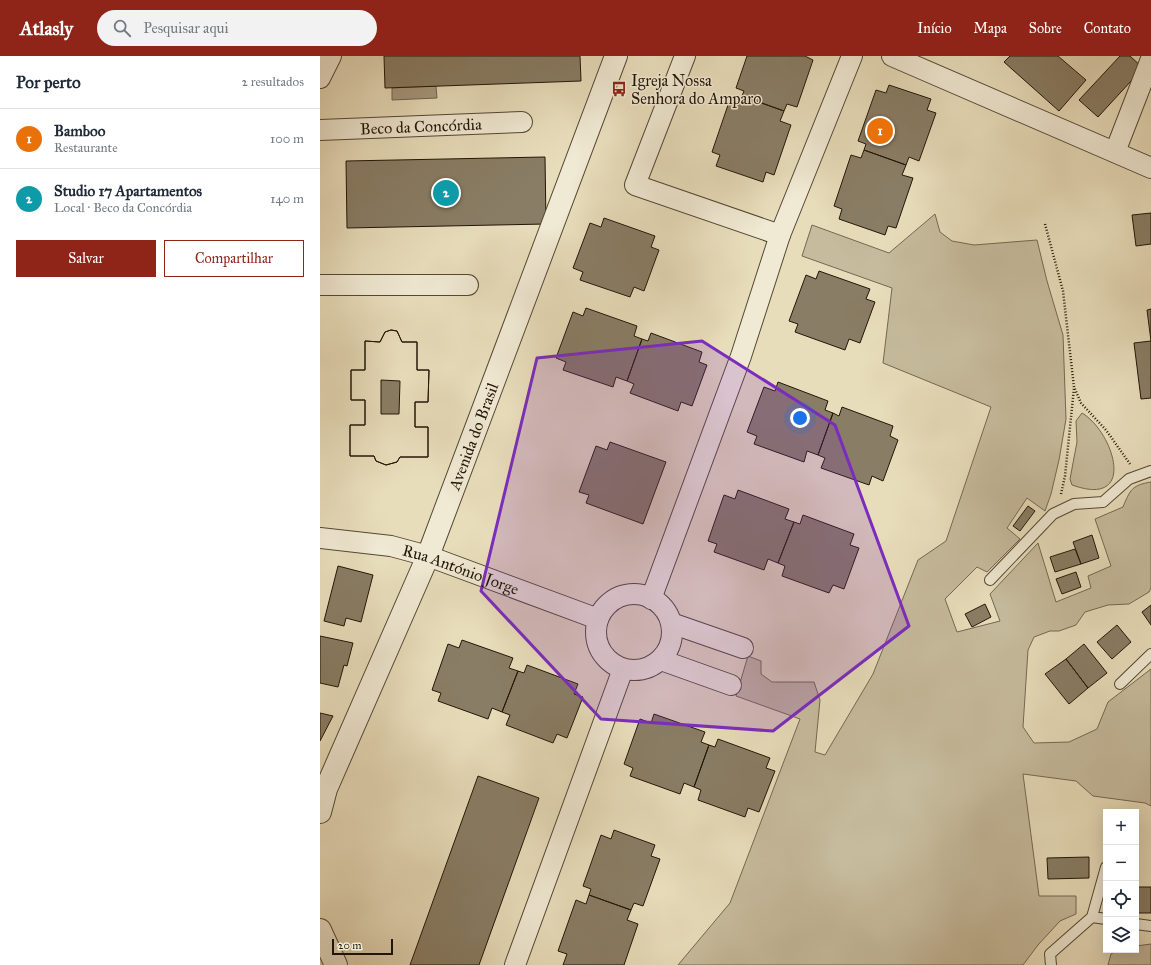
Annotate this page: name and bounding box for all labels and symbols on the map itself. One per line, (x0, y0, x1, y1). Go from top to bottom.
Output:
place label: Igreja Nossa Senhora do Amparo (631, 71, 761, 108)
bus stop icon: Igreja Nossa Senhora do Amparo (610, 80, 628, 98)
street label: Beco da Concórdia (360, 114, 482, 138)
pin: 1 (867, 116, 893, 146)
pin: 2 (433, 178, 459, 208)
street label: Avenida do Brasil (444, 379, 502, 494)
your location (790, 408, 810, 428)
street label: Rua António Jorge (401, 540, 522, 598)
scale bar (332, 937, 393, 956)

